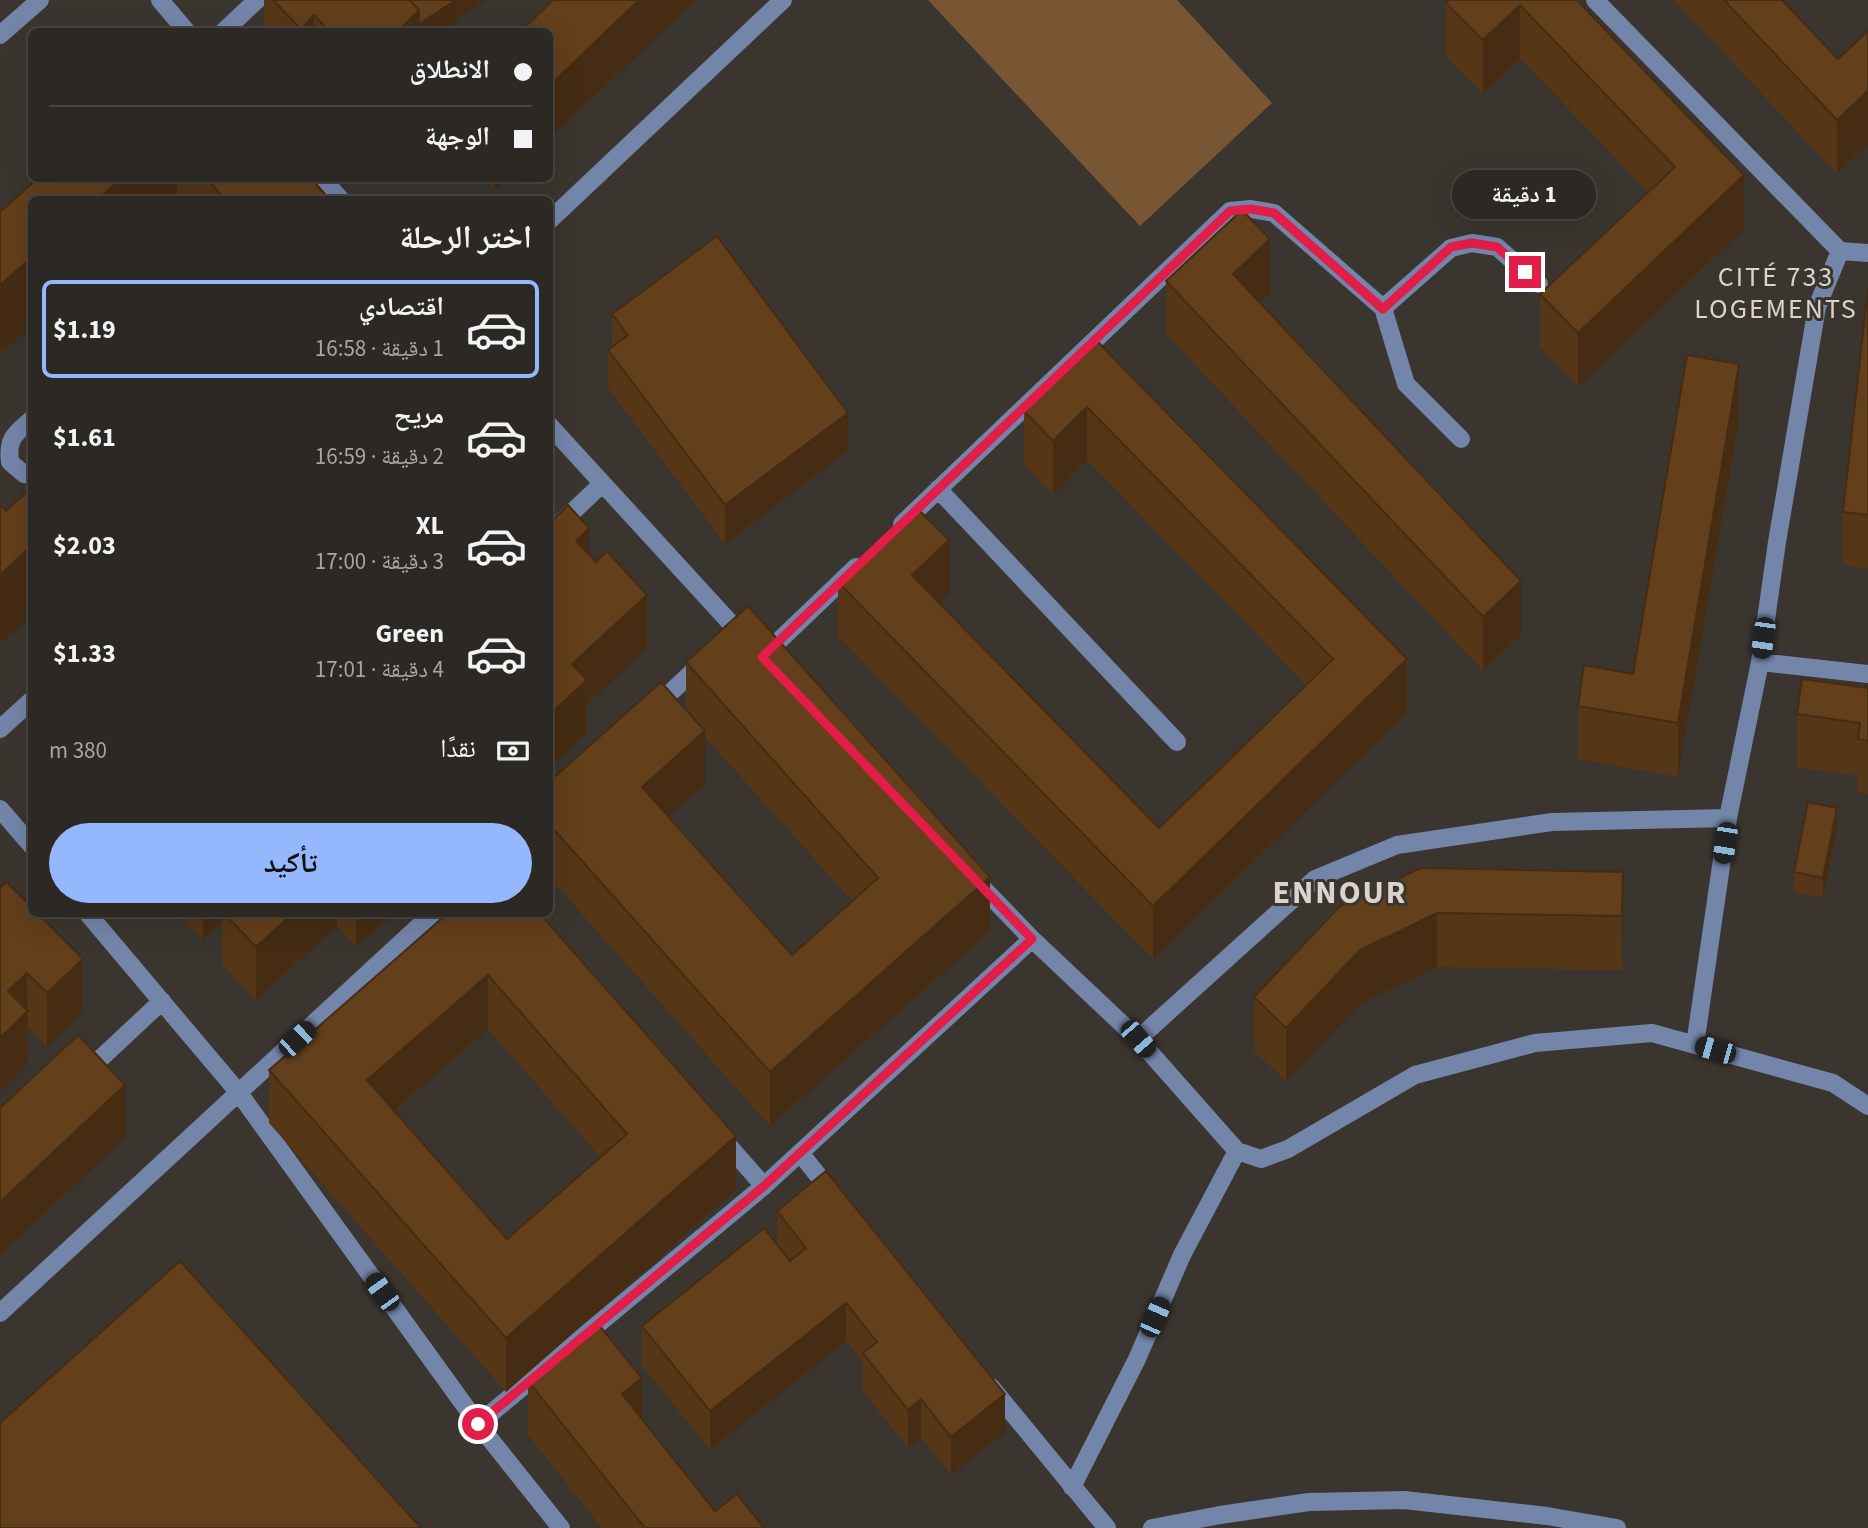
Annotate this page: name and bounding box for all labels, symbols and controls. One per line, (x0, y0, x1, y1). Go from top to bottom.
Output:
text: الانطلاق (410, 51, 490, 88)
text: الوجهة (425, 118, 490, 155)
callout: 1 دقيقة (1453, 170, 1597, 219)
text: 1 دقيقة (1491, 178, 1557, 211)
text: اختر الرحلة (399, 215, 532, 261)
route end (1509, 256, 1541, 288)
district label: CITÉ 733 LOGEMENTS (1694, 257, 1858, 329)
text: اقتصادي (359, 288, 444, 325)
icon: car (465, 298, 528, 361)
text: $1.19 (53, 311, 116, 348)
text: 1 دقيقة · 16:58 (315, 332, 444, 365)
text: مريح (394, 396, 444, 433)
icon: car (465, 406, 528, 469)
text: $1.61 (53, 419, 116, 456)
text: 2 دقيقة · 16:59 (315, 440, 444, 473)
text: XL (416, 507, 444, 544)
icon: car (465, 514, 528, 577)
text: $2.03 (53, 527, 116, 564)
text: 3 دقيقة · 17:00 (315, 545, 444, 578)
text: Green (376, 615, 444, 652)
car (1750, 616, 1777, 660)
icon: car (465, 622, 528, 685)
text: $1.33 (53, 635, 116, 672)
text: 4 دقيقة · 17:01 (315, 653, 444, 686)
text: نقدًا (440, 730, 476, 767)
icon: cash (494, 732, 532, 770)
text: 380 m (49, 734, 107, 767)
car (1712, 821, 1739, 865)
button: تأكيد (49, 823, 532, 903)
district label: ENNOUR (1273, 870, 1407, 916)
car (1117, 1016, 1160, 1062)
car (275, 1017, 320, 1061)
car (1692, 1034, 1739, 1066)
car (362, 1269, 403, 1315)
car (1137, 1294, 1174, 1340)
route start (462, 1408, 494, 1440)

